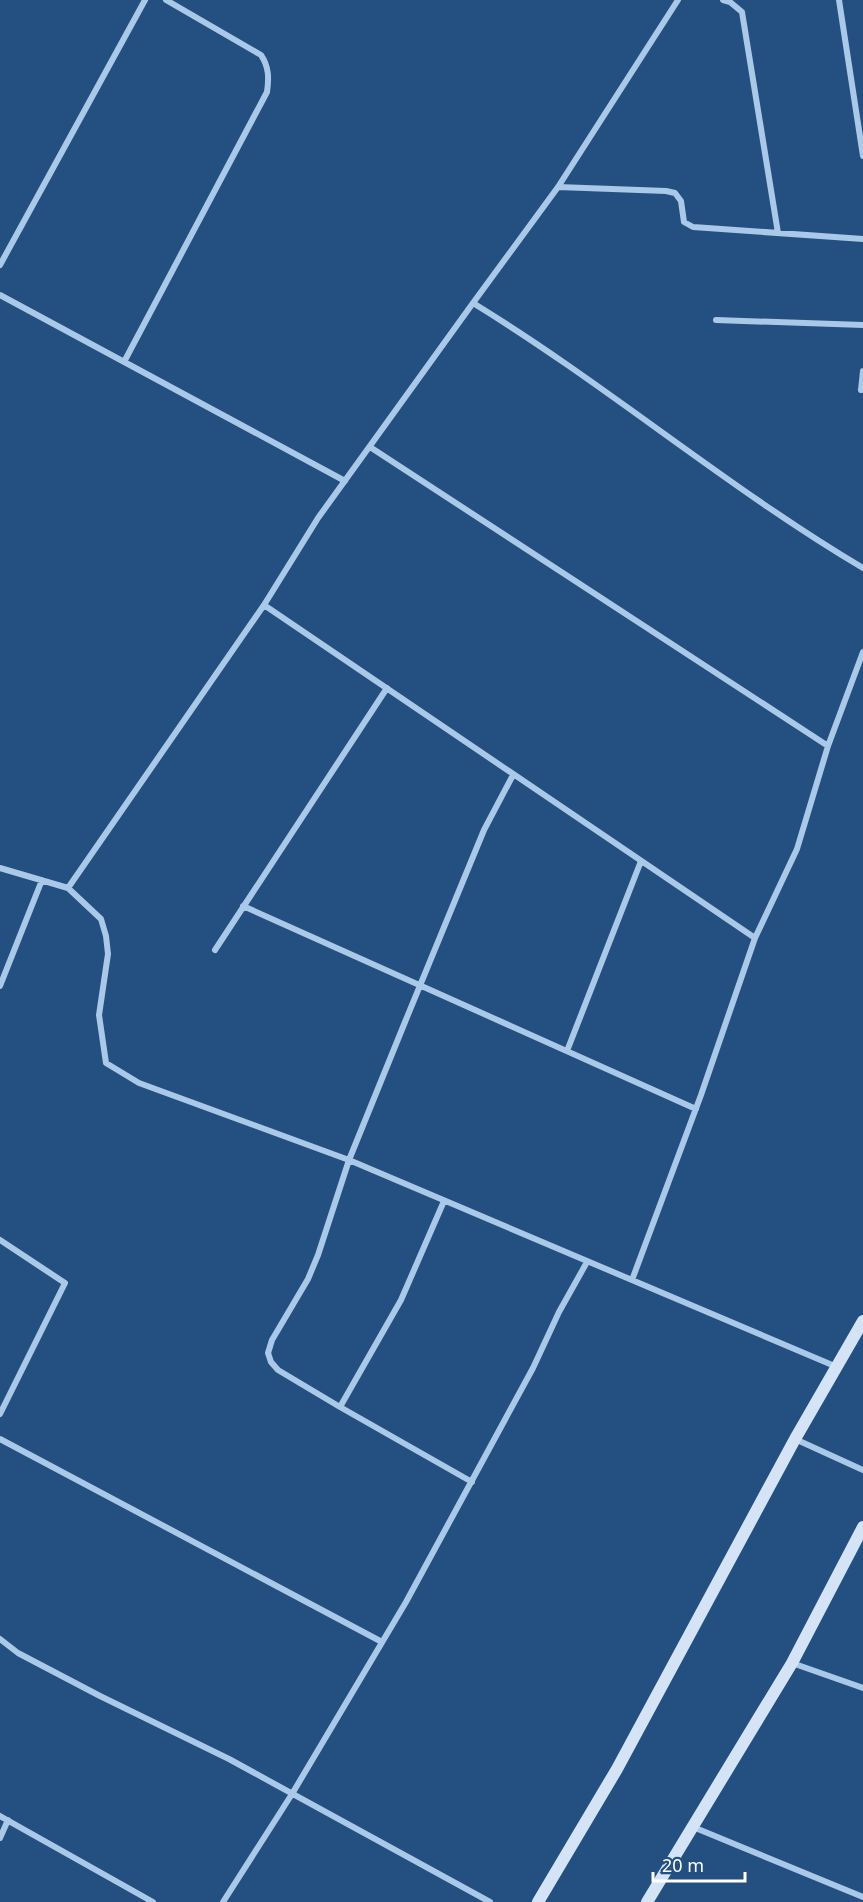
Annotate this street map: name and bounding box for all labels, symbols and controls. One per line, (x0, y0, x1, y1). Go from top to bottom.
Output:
scale bar (653, 1845, 744, 1883)
text: 20 m (662, 1853, 704, 1877)

